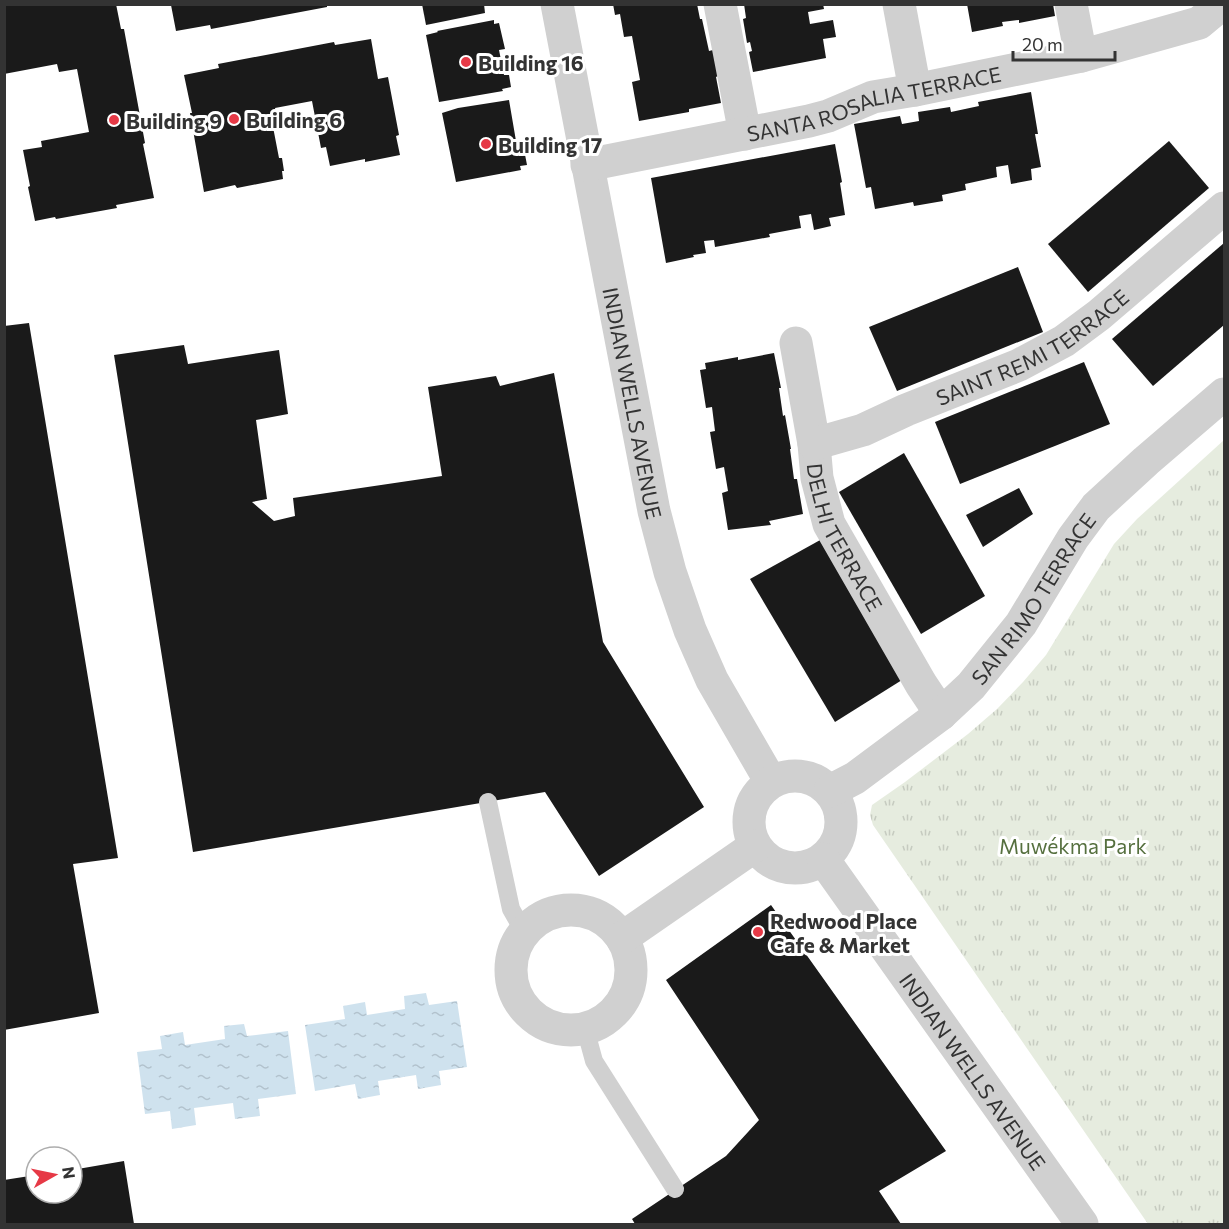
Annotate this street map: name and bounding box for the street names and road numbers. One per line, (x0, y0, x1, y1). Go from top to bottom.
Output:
street label: SANTA ROSALIA TERRACE (745, 60, 1003, 146)
street label: SAINT REMI TERRACE (932, 283, 1133, 409)
street label: INDIAN WELLS AVENUE (599, 285, 668, 521)
street label: DELHI TERRACE (803, 462, 889, 615)
street label: SAN RIMO TERRACE (965, 508, 1100, 689)
street label: INDIAN WELLS AVENUE (895, 968, 1052, 1174)

